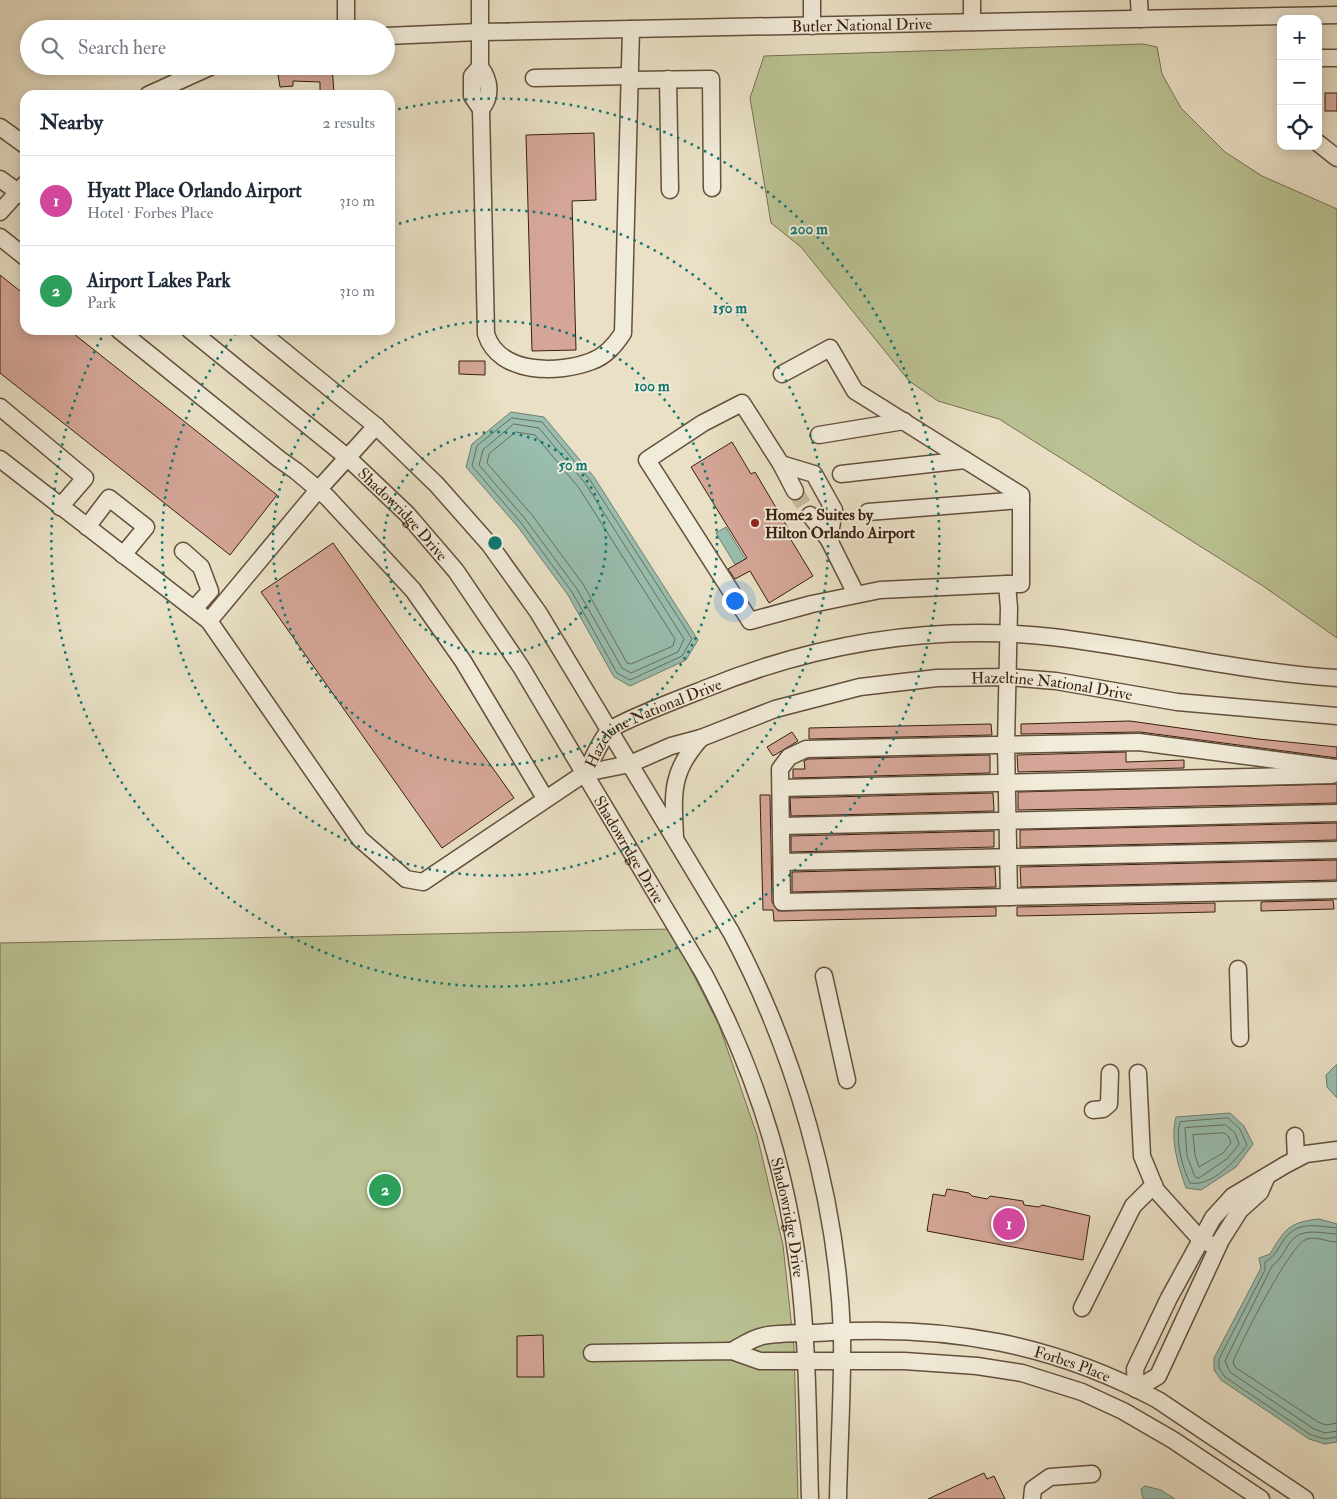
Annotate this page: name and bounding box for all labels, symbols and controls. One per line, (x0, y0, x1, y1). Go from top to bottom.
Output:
street label: Butler National Drive (791, 14, 933, 37)
map controls (1277, 15, 1322, 150)
button: + (1277, 15, 1322, 60)
search box (20, 20, 395, 75)
icon: search (38, 34, 66, 62)
text: Search here (78, 36, 166, 60)
button: − (1277, 60, 1322, 105)
button: locate (1277, 105, 1322, 150)
text: Nearby (40, 109, 103, 136)
text: 2 results (322, 113, 375, 133)
text: Hyatt Place Orlando Airport (87, 179, 302, 203)
text: 1 (53, 191, 59, 211)
text: 310 m (339, 191, 375, 211)
text: Hotel · Forbes Place (87, 203, 213, 223)
text: 200 m (790, 220, 828, 239)
text: Airport Lakes Park (87, 269, 231, 293)
text: 2 (52, 281, 60, 301)
text: 310 m (339, 281, 375, 301)
text: Park (87, 293, 116, 313)
text: 150 m (713, 299, 747, 318)
text: 100 m (634, 377, 670, 396)
text: 50 m (559, 456, 588, 475)
street label: Shadowridge Drive (353, 464, 452, 566)
place label: Home2 Suites by Hilton Orlando Airport (765, 505, 916, 544)
marker: Home2 Suites by Hilton Orlando Airport (749, 517, 761, 529)
centre of rings (486, 534, 504, 552)
your location (722, 588, 748, 614)
street label: Hazeltine National Drive (971, 668, 1134, 705)
street label: Hazeltine National Drive (581, 674, 725, 771)
street label: Shadowridge Drive (589, 792, 669, 908)
street label: Shadowridge Drive (766, 1155, 808, 1279)
pin: 2 (369, 1171, 401, 1209)
pin: 1 (993, 1205, 1025, 1243)
street label: Forbes Place (1032, 1342, 1114, 1387)

